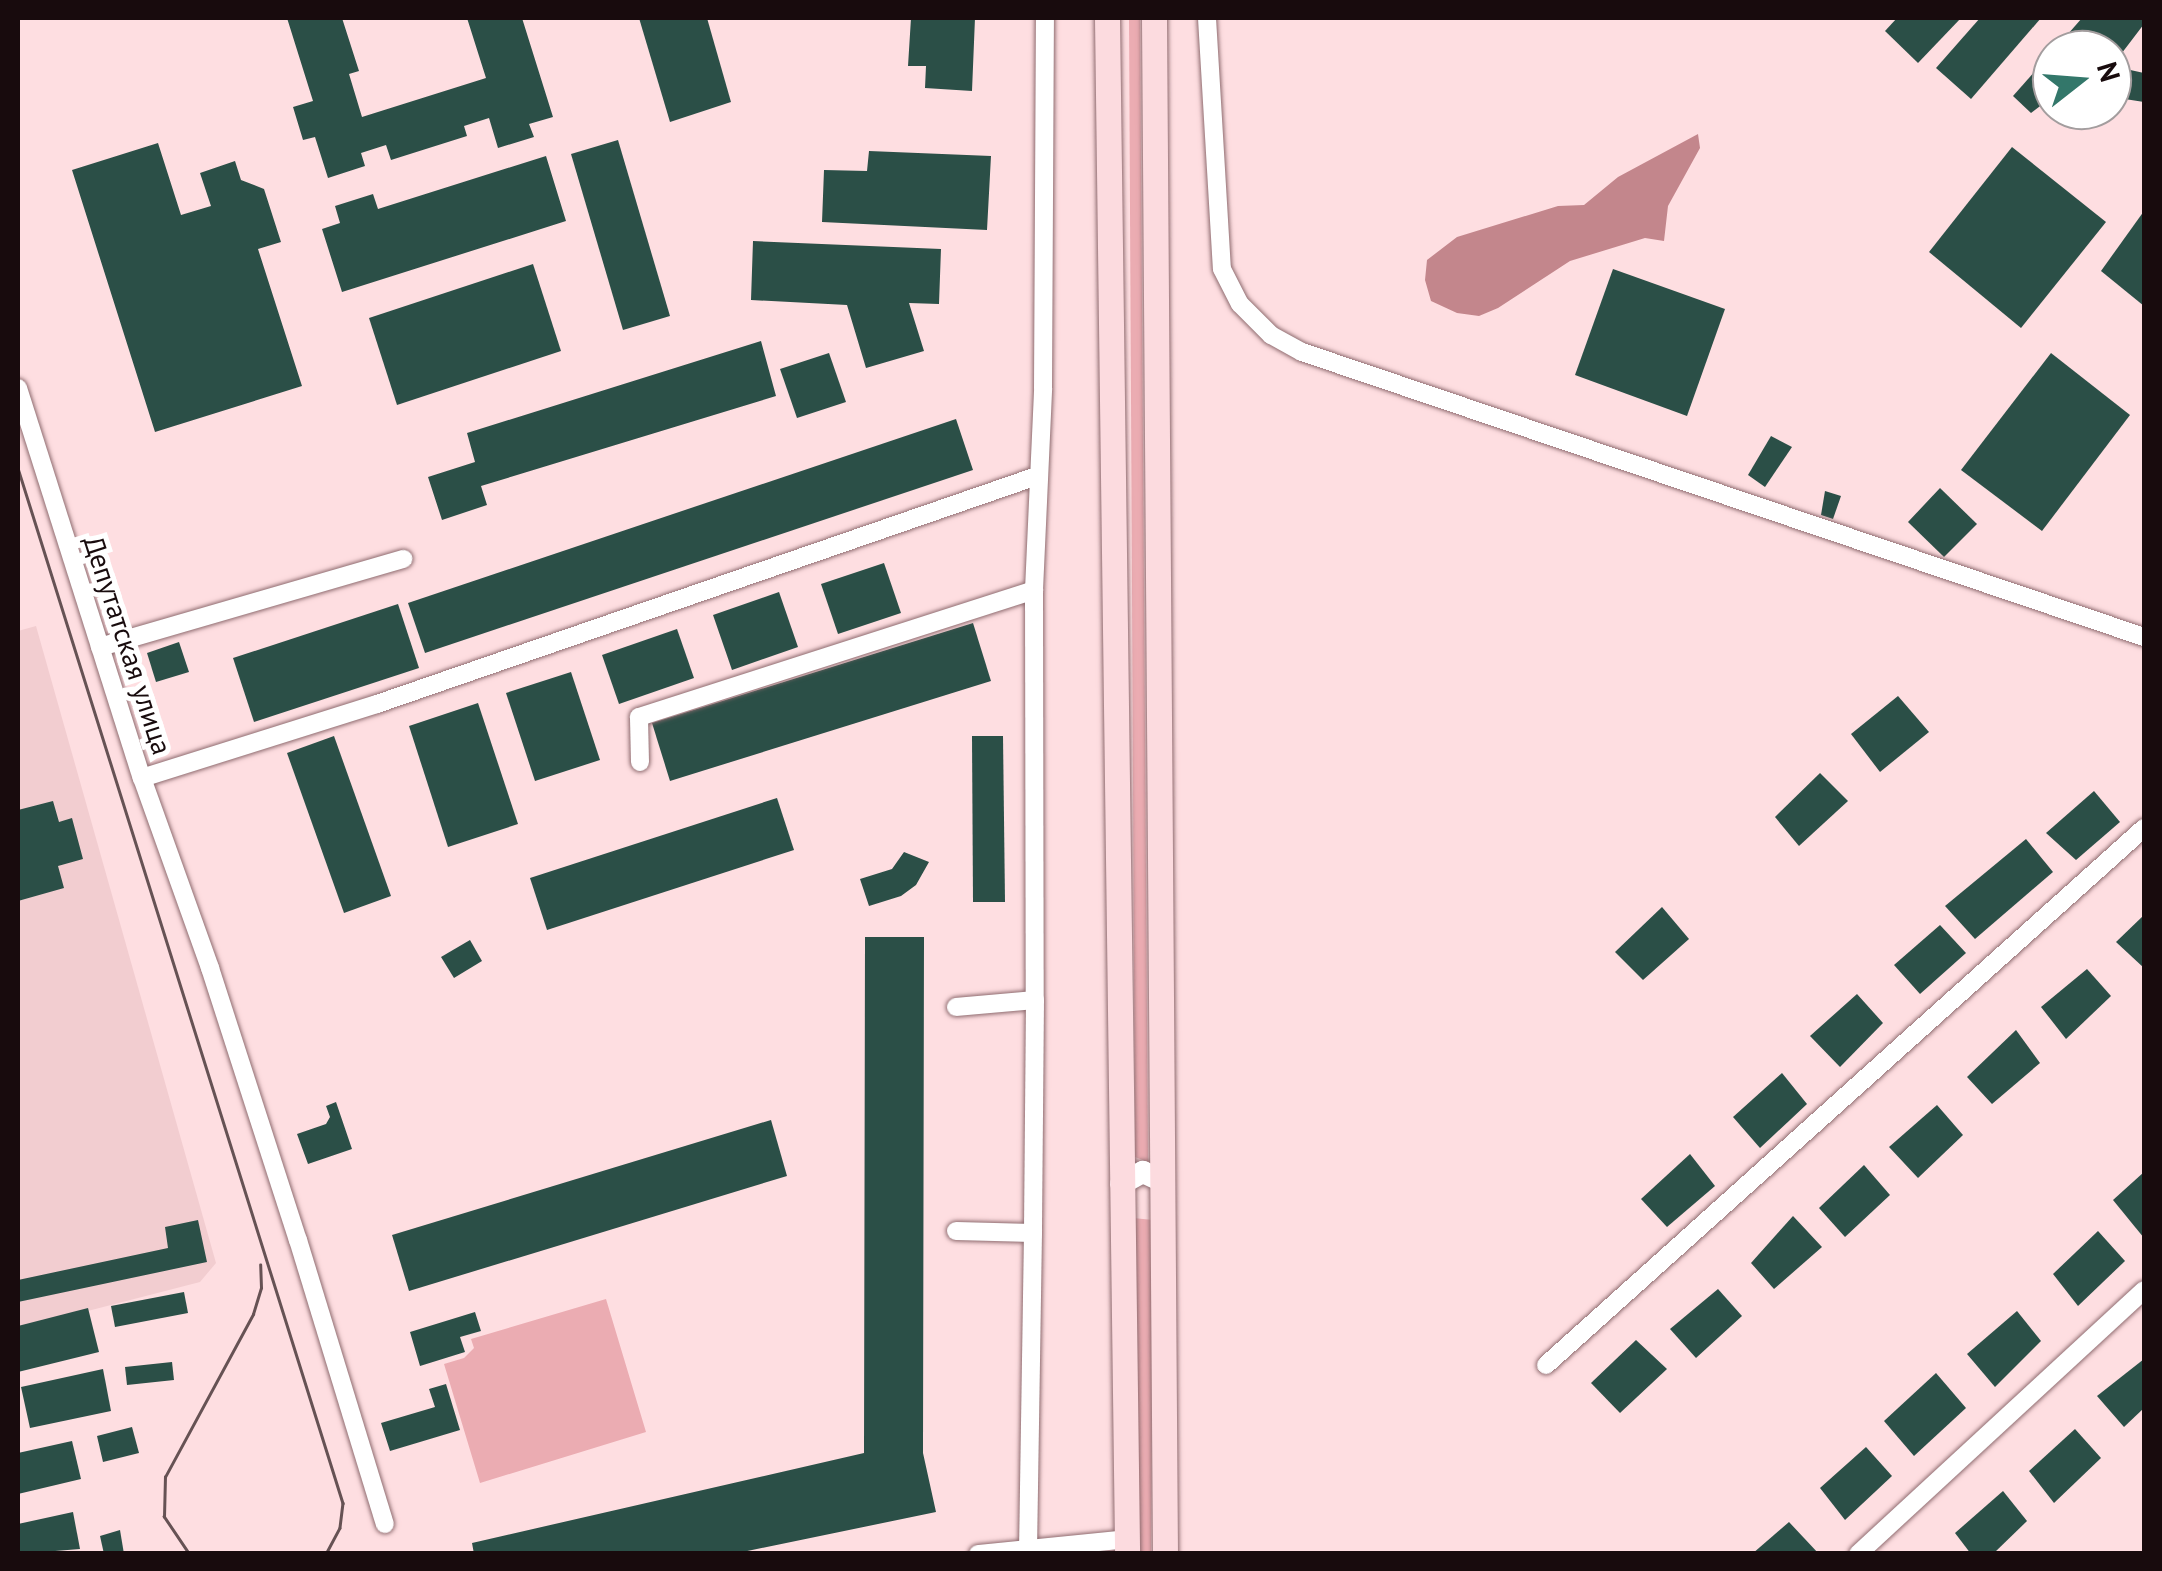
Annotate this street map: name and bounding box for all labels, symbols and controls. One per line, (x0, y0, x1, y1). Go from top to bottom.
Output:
north arrow (2032, 30, 2132, 130)
text: N (2089, 57, 2130, 86)
street label: Депутатская улица (77, 531, 179, 759)

